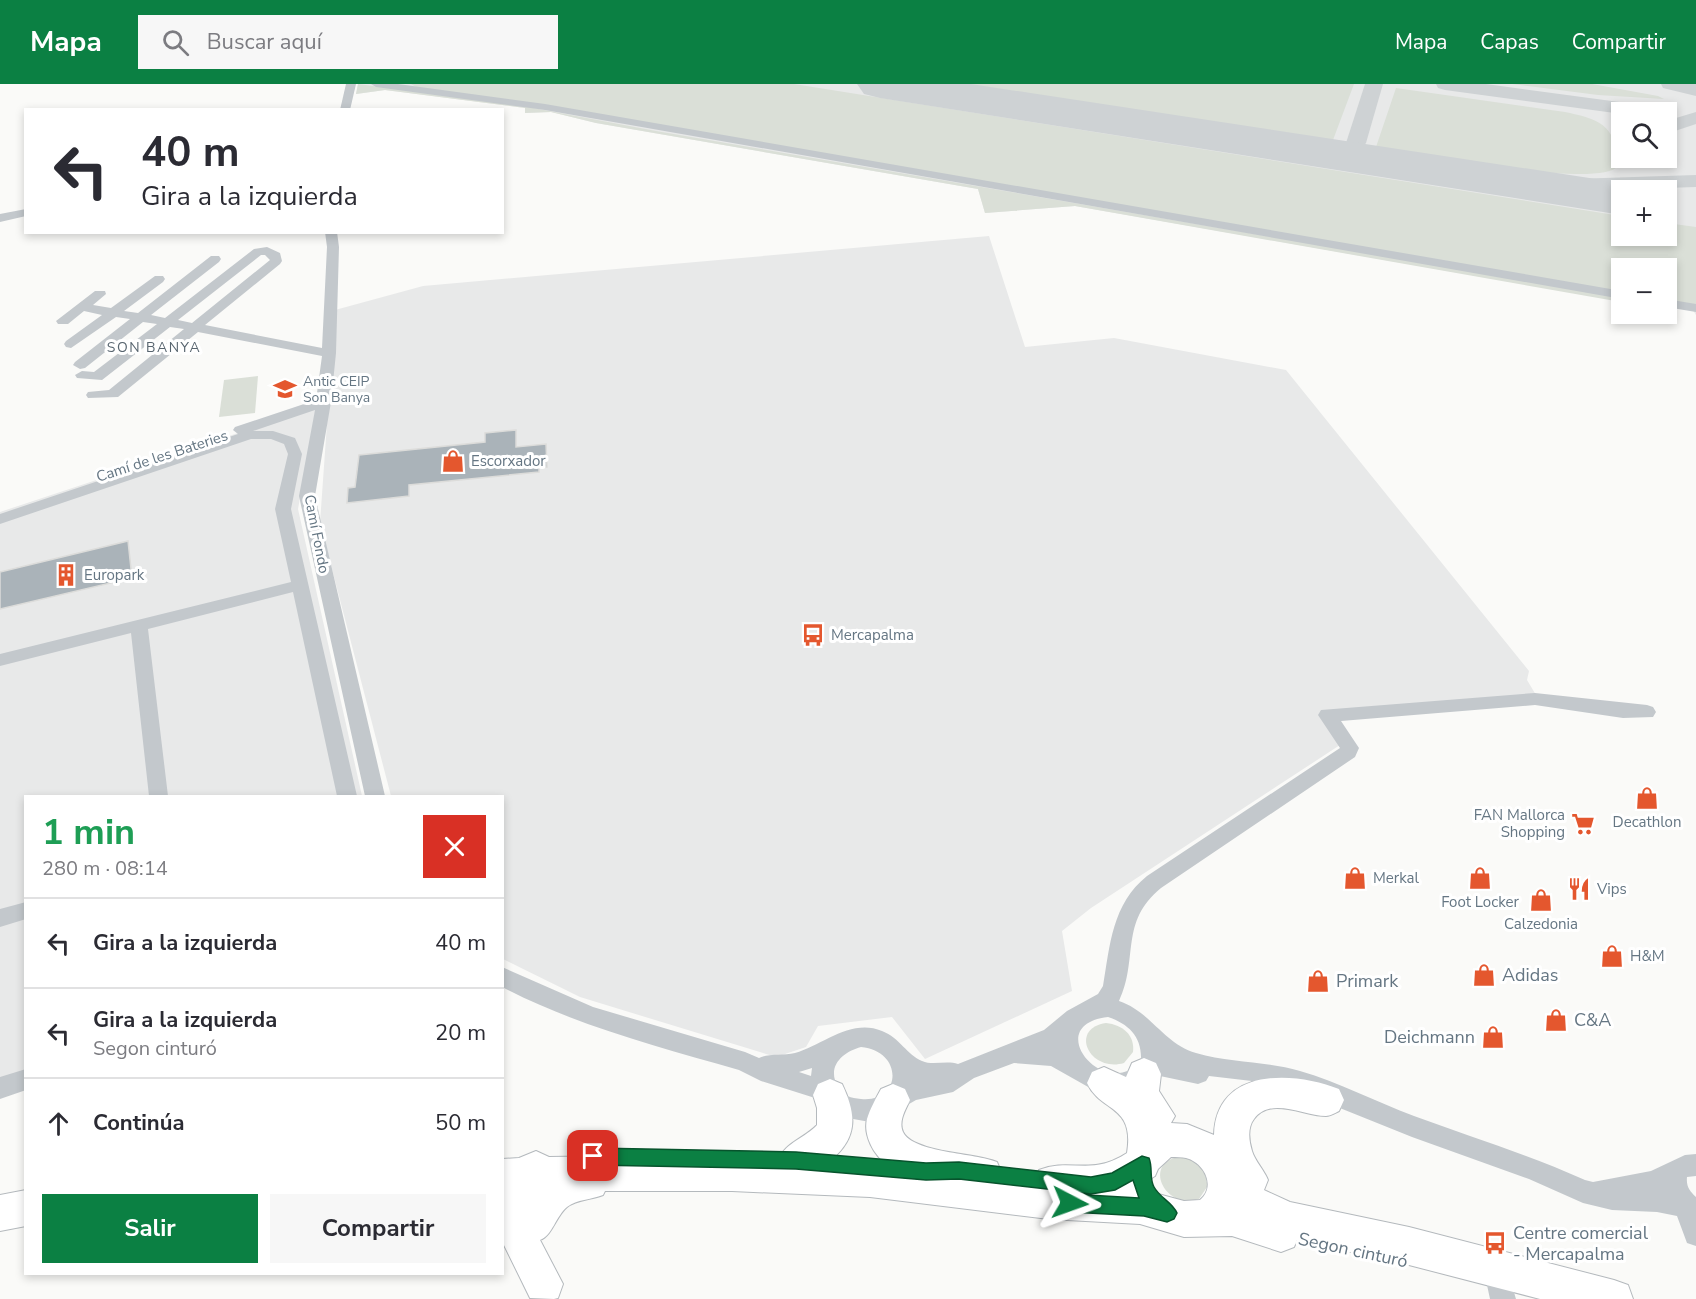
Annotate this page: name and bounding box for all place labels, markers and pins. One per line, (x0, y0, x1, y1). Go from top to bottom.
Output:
place label: Antic CEIP Son Banya (303, 372, 370, 407)
school or university icon: Antic CEIP Son Banya (272, 376, 298, 402)
shop icon: Escorxador (440, 448, 466, 474)
place label: Escorxador (471, 451, 546, 471)
building icon: Europark (53, 562, 79, 588)
place label: Europark (84, 565, 145, 585)
bus stop icon: Mercapalma (800, 622, 826, 648)
place label: Mercapalma (831, 625, 914, 645)
shop icon: Decathlon (1634, 785, 1660, 811)
place label: FAN Mallorca Shopping (1474, 805, 1565, 842)
supermarket icon: FAN Mallorca Shopping (1570, 811, 1596, 837)
place label: Decathlon (1613, 812, 1681, 832)
shop icon: Merkal (1342, 865, 1368, 891)
shop icon: Foot Locker (1467, 865, 1493, 891)
place label: Merkal (1373, 868, 1420, 888)
restaurant icon: Vips (1566, 876, 1592, 902)
place label: Vips (1596, 879, 1627, 899)
shop icon: Calzedonia (1528, 887, 1554, 913)
place label: Foot Locker (1441, 892, 1519, 912)
place label: Calzedonia (1504, 914, 1578, 934)
shop icon: H&M (1599, 943, 1625, 969)
place label: H&M (1630, 946, 1665, 966)
shop icon: Adidas (1471, 962, 1497, 988)
place label: Adidas (1502, 963, 1558, 987)
shop icon: Primark (1305, 968, 1331, 994)
place label: Primark (1336, 969, 1399, 993)
shop icon: C&A (1543, 1007, 1569, 1033)
place label: C&A (1574, 1008, 1611, 1032)
shop icon: Deichmann (1480, 1024, 1506, 1050)
place label: Deichmann (1384, 1025, 1475, 1049)
pin (567, 1130, 618, 1181)
place label: Centre comercial - Mercapalma (1513, 1221, 1649, 1266)
bus stop icon: Centre comercial - Mercapalma (1482, 1230, 1508, 1256)

